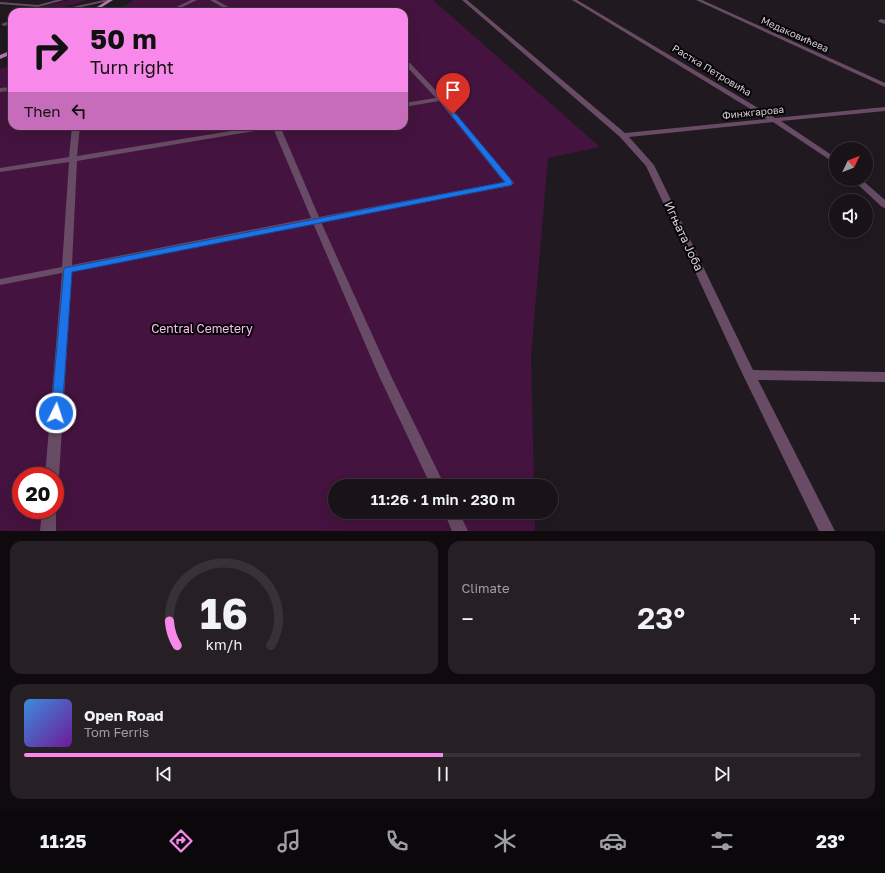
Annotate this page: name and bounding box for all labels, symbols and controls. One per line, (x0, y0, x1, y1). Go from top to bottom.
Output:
street label: Медаковићева (759, 14, 831, 54)
text: 50 m (90, 22, 157, 55)
icon: right (24, 24, 76, 76)
street label: Растка Петровића (670, 42, 754, 98)
text: Turn right (90, 56, 174, 78)
pin (436, 73, 470, 114)
icon: arrive (442, 79, 464, 101)
icon: left (68, 100, 90, 122)
text: Then (24, 102, 60, 120)
street label: Финжгарова (721, 103, 785, 121)
north arrow (829, 142, 873, 186)
map controls (829, 142, 873, 238)
button: sound (829, 194, 873, 238)
street label: Игњата Јоба (661, 199, 707, 273)
park label: Central Cemetery (151, 321, 253, 336)
position arrow (35, 392, 77, 434)
speed limit sign: 20 (12, 467, 64, 519)
text: 11:26 · 1 min · 230 m (371, 490, 515, 508)
text: Climate (462, 580, 509, 596)
text: 16 (200, 587, 248, 637)
text: 23° (637, 600, 685, 636)
text: − (462, 605, 474, 632)
text: + (849, 605, 861, 632)
text: km/h (206, 635, 242, 652)
text: Open Road (84, 706, 164, 724)
text: Tom Ferris (84, 724, 149, 740)
icon: previous (153, 763, 175, 785)
icon: pause (432, 763, 454, 785)
icon: next (711, 763, 733, 785)
icon: directions (167, 827, 195, 855)
icon: music (275, 827, 303, 855)
icon: phone (383, 827, 411, 855)
icon: climate (491, 827, 519, 855)
icon: car (599, 827, 627, 855)
icon: filters (708, 827, 736, 855)
text: 11:25 (40, 830, 86, 852)
text: 23° (816, 830, 845, 852)

